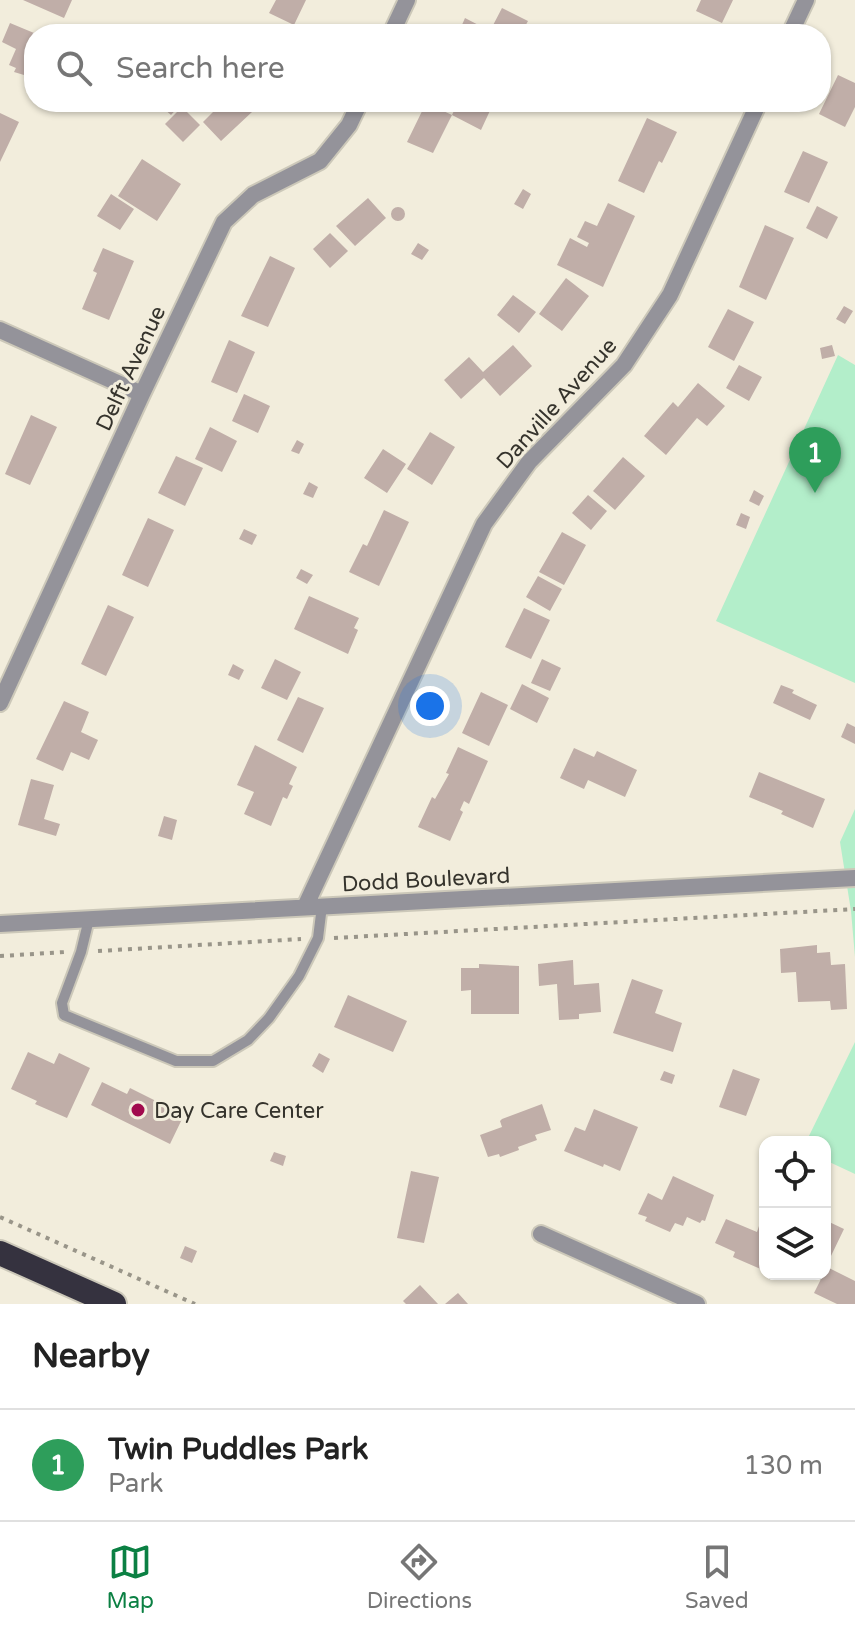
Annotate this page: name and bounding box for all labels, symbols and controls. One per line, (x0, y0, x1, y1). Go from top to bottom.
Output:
search box (24, 24, 831, 112)
icon: search (52, 46, 96, 90)
text: Search here (116, 50, 285, 87)
street label: Delft Avenue (91, 302, 171, 435)
street label: Danville Avenue (491, 333, 622, 474)
pin: 1 (789, 427, 841, 493)
your location (410, 686, 450, 726)
street label: Dodd Boulevard (341, 863, 511, 897)
place label: Day Care Center (154, 1098, 324, 1124)
marker: Day Care Center (129, 1101, 147, 1119)
map controls (759, 1136, 831, 1280)
button: locate (759, 1136, 831, 1208)
button: layers (759, 1208, 831, 1280)
text: Nearby (32, 1336, 150, 1377)
text: Twin Puddles Park (108, 1431, 368, 1468)
text: 1 (50, 1450, 66, 1481)
text: 130 m (743, 1450, 823, 1481)
text: Park (108, 1468, 164, 1499)
tab: Map (106, 1540, 154, 1614)
tab: Directions (367, 1540, 472, 1614)
tab: Saved (685, 1540, 749, 1614)

